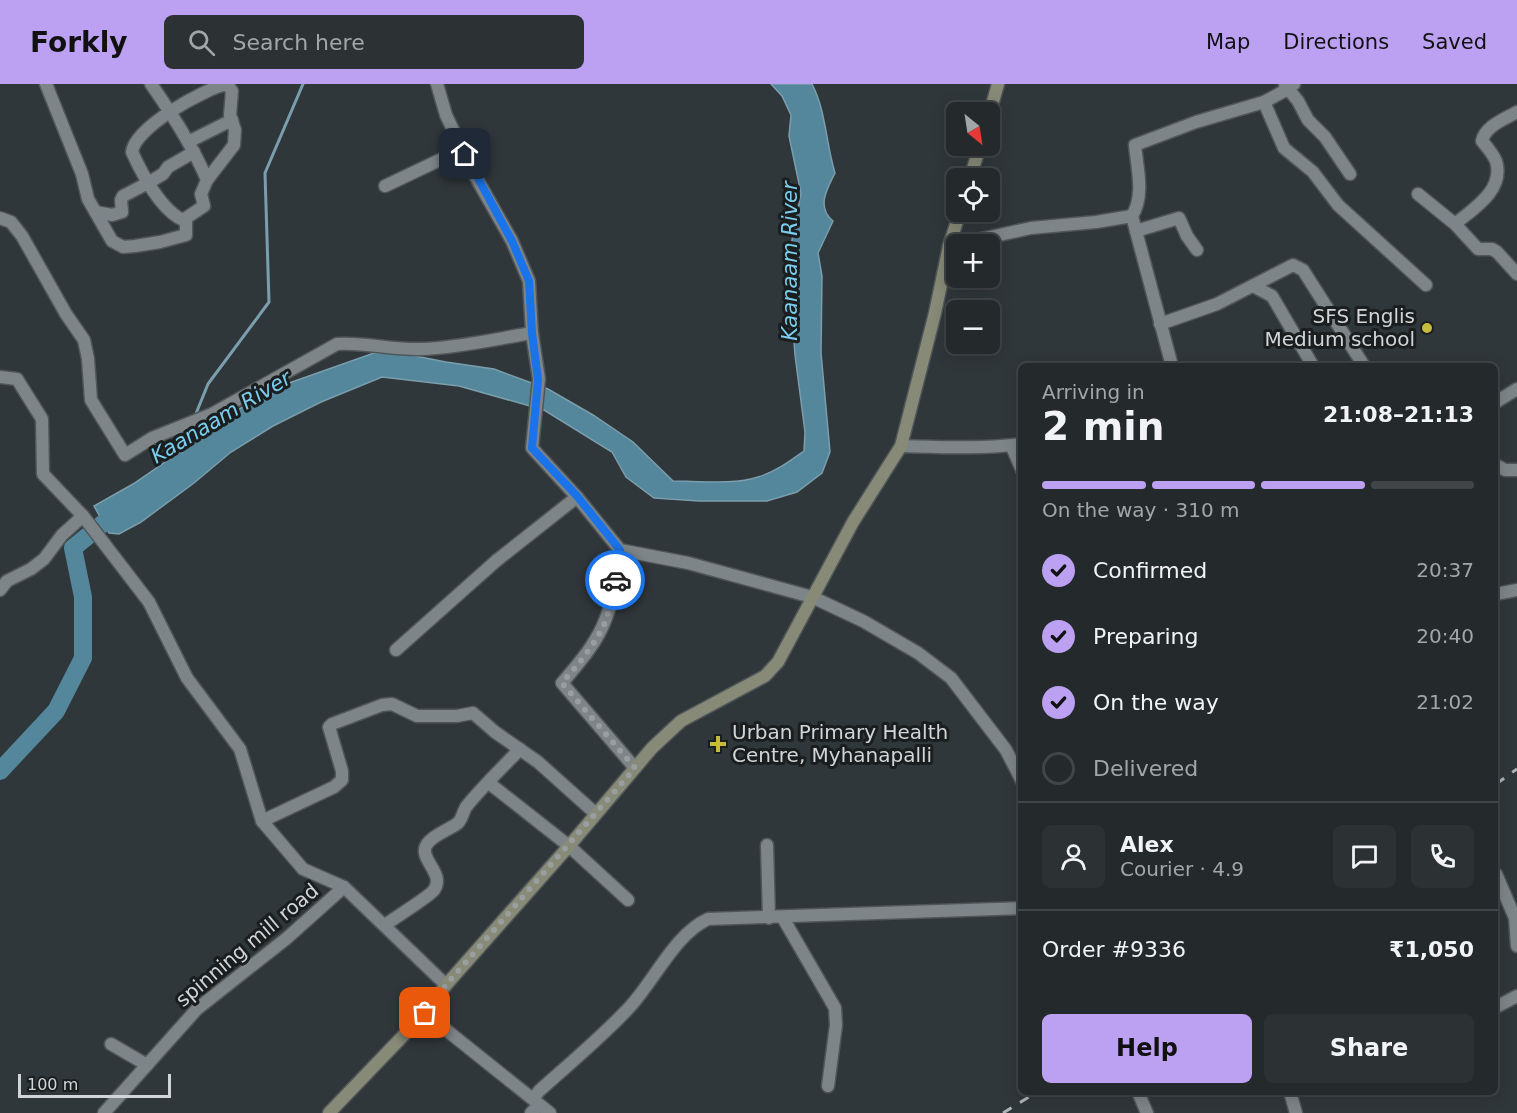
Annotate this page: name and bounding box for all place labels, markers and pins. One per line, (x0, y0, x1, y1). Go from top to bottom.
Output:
pin (439, 128, 490, 179)
place label: SFS Englis Medium school (1265, 304, 1415, 351)
marker: SFS Englis Medium school (1420, 321, 1434, 335)
place label: Urban Primary Health Centre, Myhanapalli (732, 720, 948, 767)
marker: Urban Primary Health Centre, Myhanapalli (709, 735, 727, 753)
pin (399, 987, 450, 1038)

